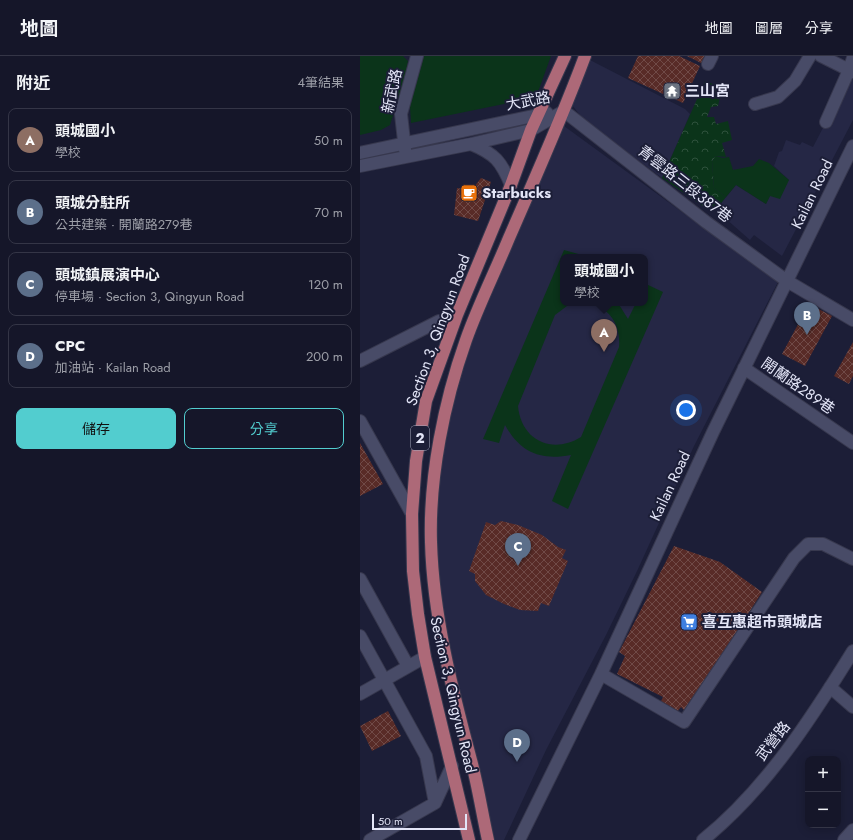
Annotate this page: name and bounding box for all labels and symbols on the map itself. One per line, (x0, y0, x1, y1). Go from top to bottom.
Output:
street label: 新武路 (377, 67, 407, 115)
place label: 三山宮 (685, 80, 730, 102)
temple icon: 三山宮 (662, 81, 682, 101)
street label: 大武路 (504, 86, 552, 116)
street label: 青雲路三段387巷 (633, 140, 737, 228)
street label: Kailan Road (786, 155, 838, 233)
place label: Starbucks (482, 182, 551, 204)
cafe icon: Starbucks (459, 183, 479, 203)
street label: Section 3, Qingyun Road (400, 251, 476, 409)
pin: B (794, 302, 820, 335)
pin: A (591, 319, 617, 352)
street label: 開蘭路289巷 (757, 353, 839, 419)
your location (676, 400, 696, 420)
road number: 2 (411, 426, 429, 450)
street label: Kailan Road (644, 447, 696, 525)
pin: C (505, 533, 531, 566)
place label: 喜互惠超市頭城店 (702, 611, 822, 633)
supermarket icon: 喜互惠超市頭城店 (679, 612, 699, 632)
street label: Section 3, Qingyun Road (424, 615, 482, 775)
street label: 武營路 (750, 716, 796, 766)
pin: D (504, 729, 530, 762)
scale bar (372, 812, 467, 831)

